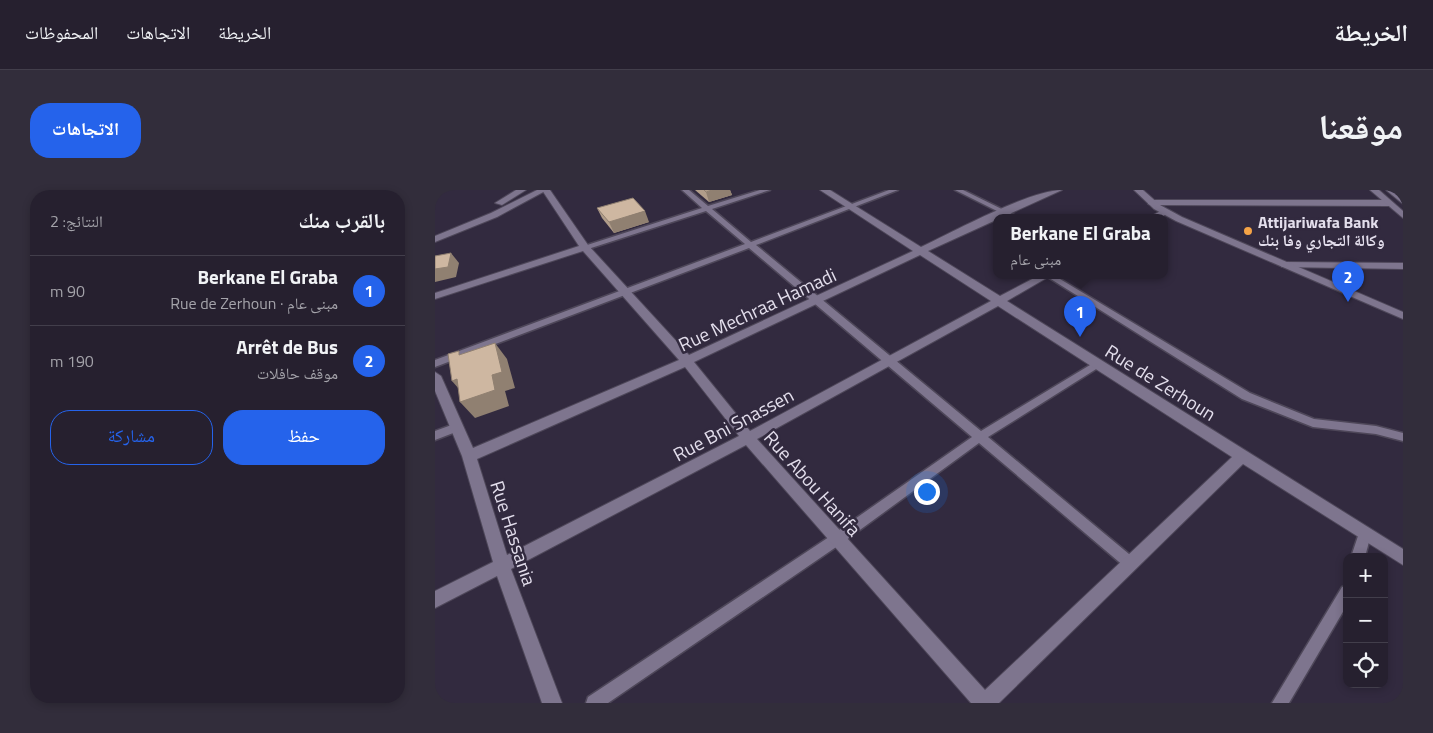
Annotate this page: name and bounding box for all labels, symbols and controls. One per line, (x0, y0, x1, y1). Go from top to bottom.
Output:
text: الخريطة (1334, 14, 1408, 50)
text: المحفوظات (25, 19, 98, 46)
text: الاتجاهات (126, 19, 190, 46)
text: الخريطة (218, 19, 271, 46)
text: موقعنا (1318, 99, 1403, 153)
button: الاتجاهات (30, 103, 141, 158)
text: بالقرب منك (298, 204, 385, 236)
text: النتائج: 2 (50, 209, 103, 233)
place label: Attijariwafa Bank وكالة التجاري وفا بنك (1258, 210, 1385, 253)
popup (993, 214, 1168, 279)
text: Berkane El Graba (1010, 218, 1151, 247)
marker: Attijariwafa Bank وكالة التجاري وفا بنك (1242, 225, 1254, 237)
text: مبنى عام (1010, 247, 1061, 271)
street label: Rue Mechraa Hamadi (673, 260, 841, 358)
pin: 2 (1332, 261, 1364, 302)
text: Berkane El Graba (198, 262, 338, 291)
text: 90 m (50, 279, 85, 303)
text: 1 (365, 279, 373, 303)
text: مبنى عام · Rue de Zerhoun (170, 291, 338, 315)
pin: 1 (1064, 296, 1096, 337)
text: Arrêt de Bus (236, 332, 338, 361)
street label: Rue de Zerhoun (1100, 336, 1222, 428)
text: 190 m (50, 349, 94, 373)
text: 2 (365, 349, 373, 373)
text: موقف حافلات (257, 361, 338, 385)
street label: Rue Bni Snassen (667, 380, 799, 468)
button: مشاركة (50, 410, 213, 465)
button: حفظ (223, 410, 385, 465)
street label: Rue Abou Hanifa (758, 424, 869, 543)
street label: Rue Hassania (483, 477, 545, 590)
your location (914, 479, 940, 505)
map controls (1343, 553, 1388, 688)
button: + (1343, 553, 1388, 598)
button: − (1343, 598, 1388, 643)
button: locate (1343, 643, 1388, 688)

